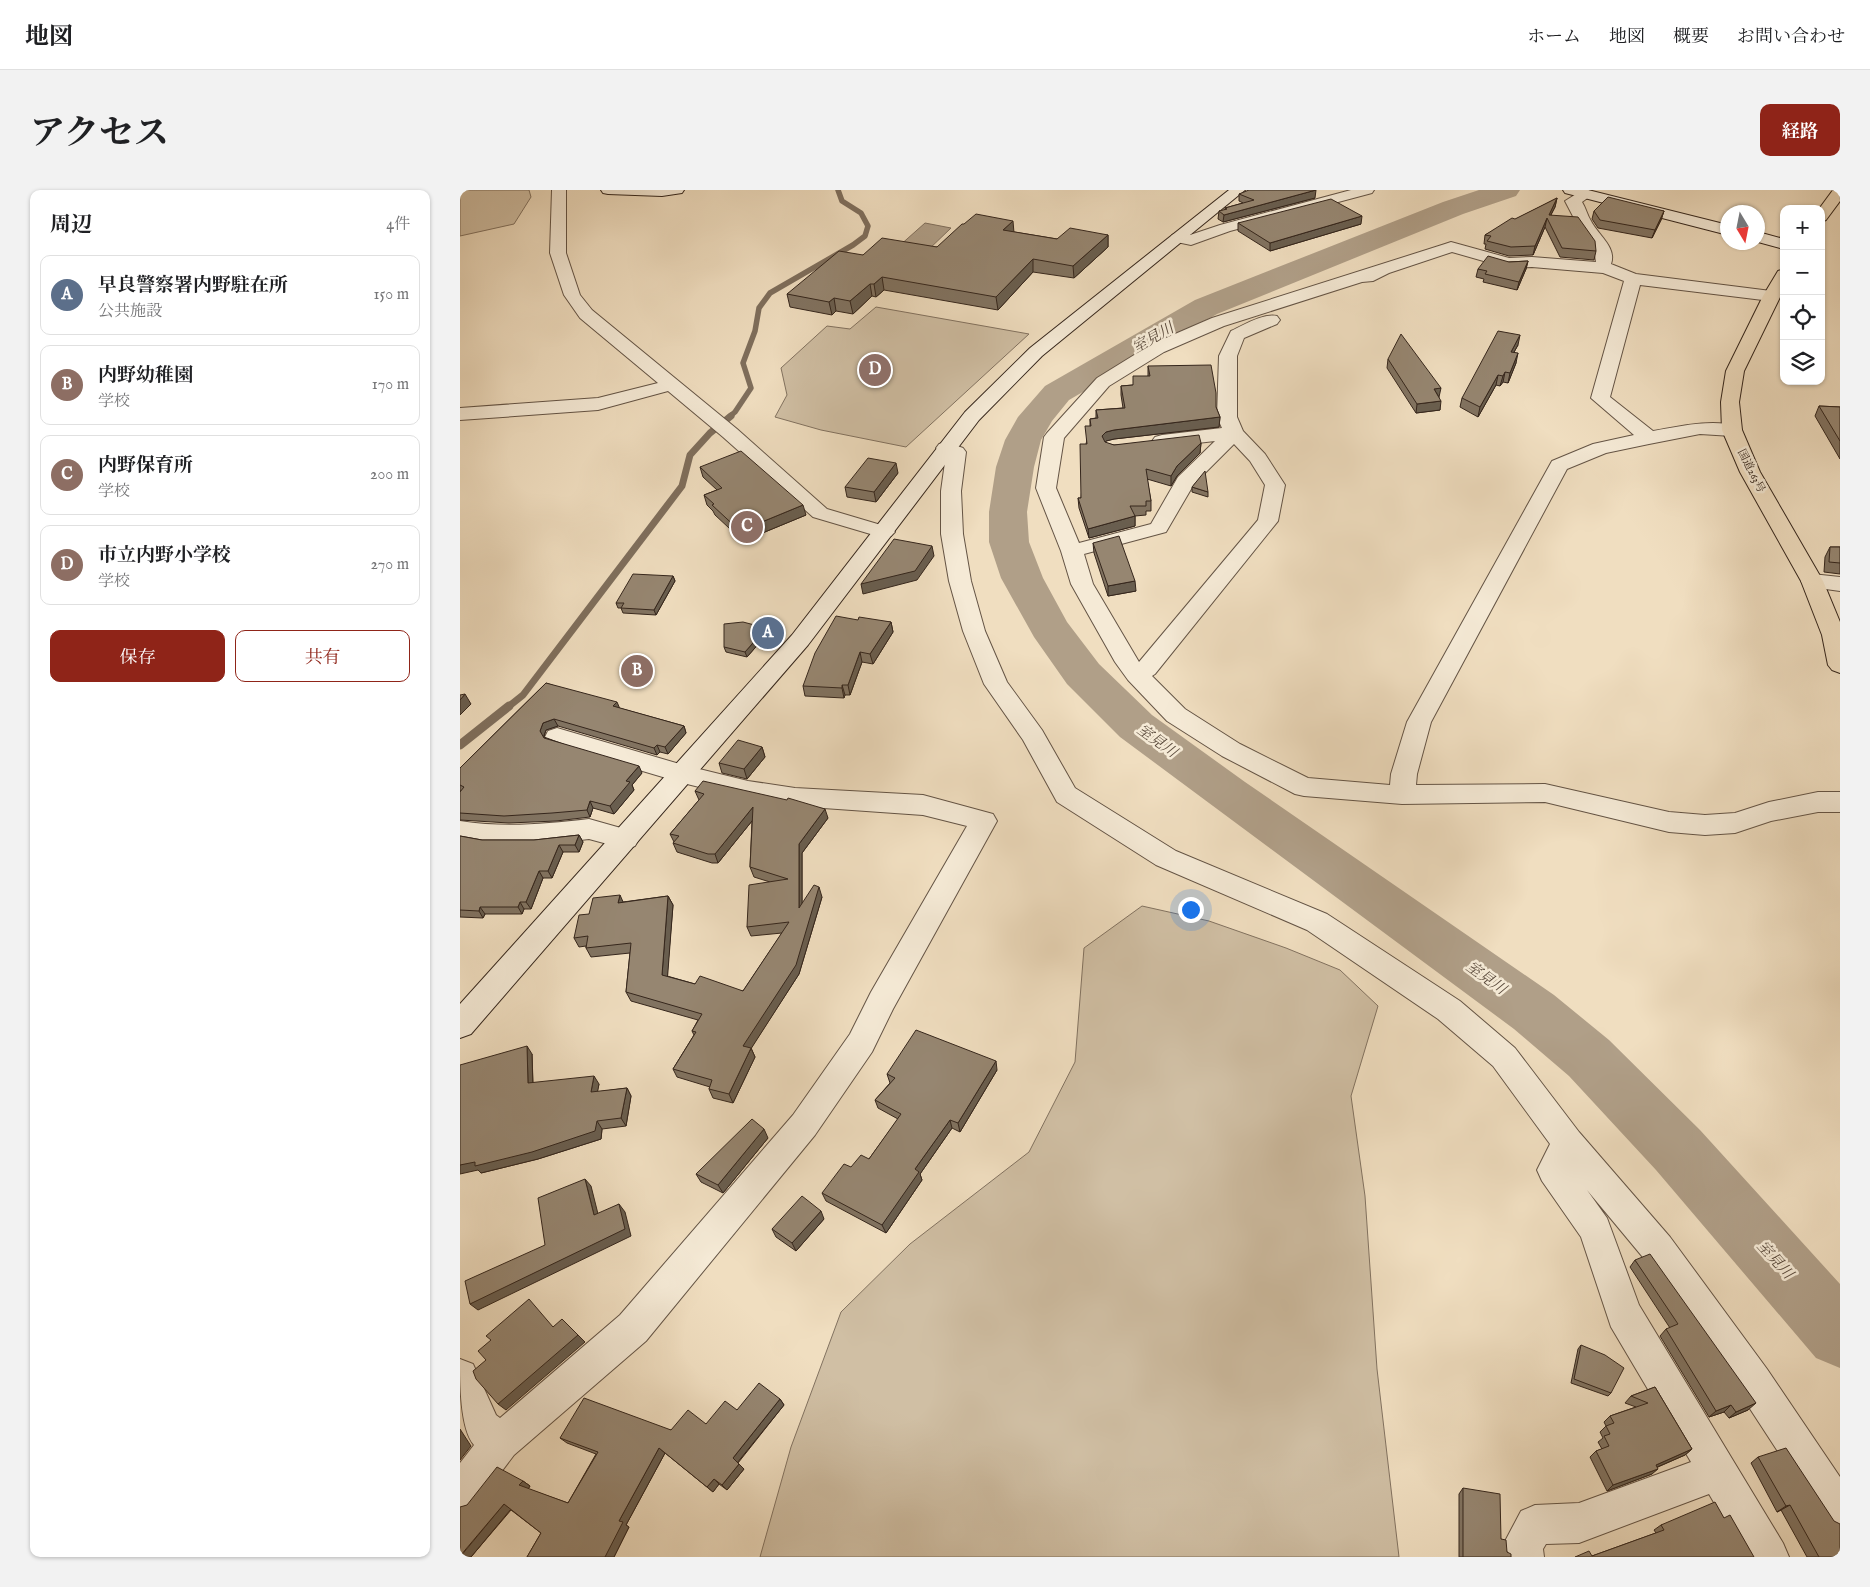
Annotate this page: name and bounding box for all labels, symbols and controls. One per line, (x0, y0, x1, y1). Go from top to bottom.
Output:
text: 地図 (25, 22, 73, 53)
text: ホーム (1527, 26, 1581, 49)
text: 地図 (1609, 26, 1645, 49)
text: 概要 (1673, 26, 1709, 49)
text: お問い合わせ (1737, 26, 1845, 49)
button: 経路 (1760, 104, 1840, 156)
text: アクセス (30, 112, 169, 157)
north arrow (1720, 205, 1765, 250)
map controls (1780, 205, 1825, 385)
button: + (1780, 205, 1825, 250)
text: 周辺 (50, 212, 92, 239)
text: 4件 (386, 215, 410, 235)
button: − (1780, 250, 1825, 295)
text: 早良警察署内野駐在所 (98, 274, 288, 298)
text: A (62, 285, 72, 305)
text: 150 m (374, 285, 409, 305)
button: locate (1780, 295, 1825, 340)
text: 公共施設 (98, 302, 162, 322)
water label: 室見川 (1129, 318, 1179, 357)
button: layers (1780, 340, 1825, 385)
pin: D (859, 351, 891, 389)
text: 内野幼稚園 (98, 364, 193, 388)
text: B (62, 375, 72, 395)
text: 170 m (372, 375, 409, 395)
text: 学校 (98, 392, 130, 412)
street label: 国道263号 (1734, 447, 1768, 495)
text: 内野保育所 (98, 454, 193, 478)
text: C (61, 465, 73, 485)
text: 200 m (370, 465, 409, 485)
text: 学校 (98, 482, 130, 502)
pin: C (731, 508, 763, 546)
text: 市立内野小学校 (98, 544, 231, 568)
text: D (61, 555, 73, 575)
text: 270 m (370, 555, 409, 575)
text: 学校 (98, 572, 130, 592)
pin: A (752, 614, 784, 652)
button: 保存 (50, 630, 225, 682)
button: 共有 (235, 630, 410, 682)
pin: B (621, 652, 653, 690)
water label: 室見川 (1133, 720, 1182, 763)
your location (1178, 897, 1204, 923)
water label: 室見川 (1462, 957, 1511, 1000)
water label: 室見川 (1753, 1237, 1798, 1285)

